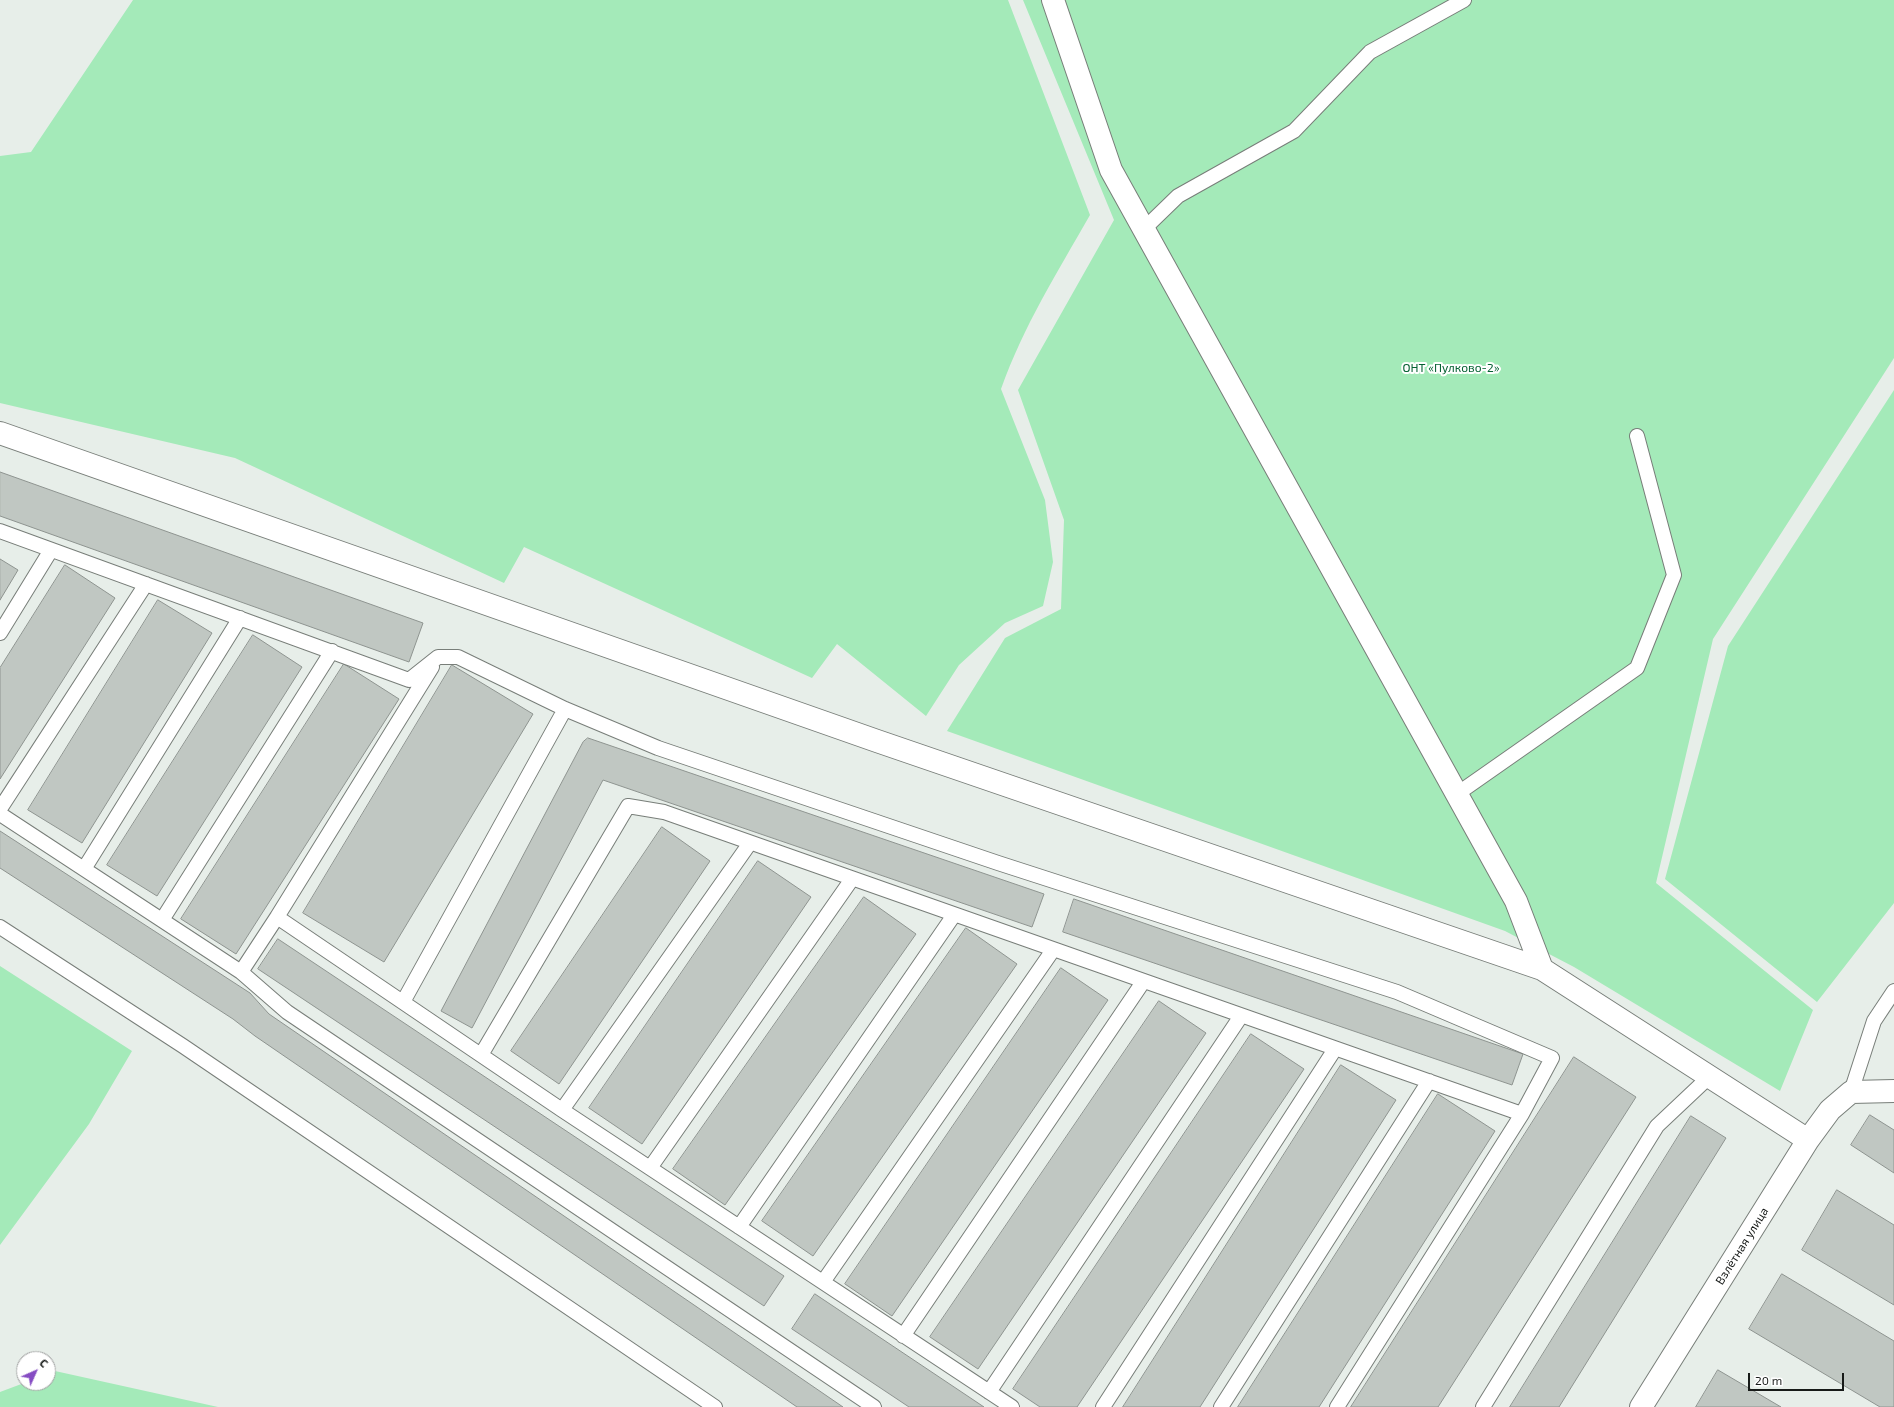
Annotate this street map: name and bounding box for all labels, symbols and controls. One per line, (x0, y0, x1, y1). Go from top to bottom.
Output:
park label: ОНТ «Пулково-2» (1403, 361, 1499, 375)
street label: Взлётная улица (1712, 1205, 1772, 1287)
north arrow (16, 1351, 56, 1391)
text: С (37, 1356, 51, 1370)
scale bar (1750, 1365, 1846, 1391)
text: 20 m (1755, 1373, 1782, 1387)

